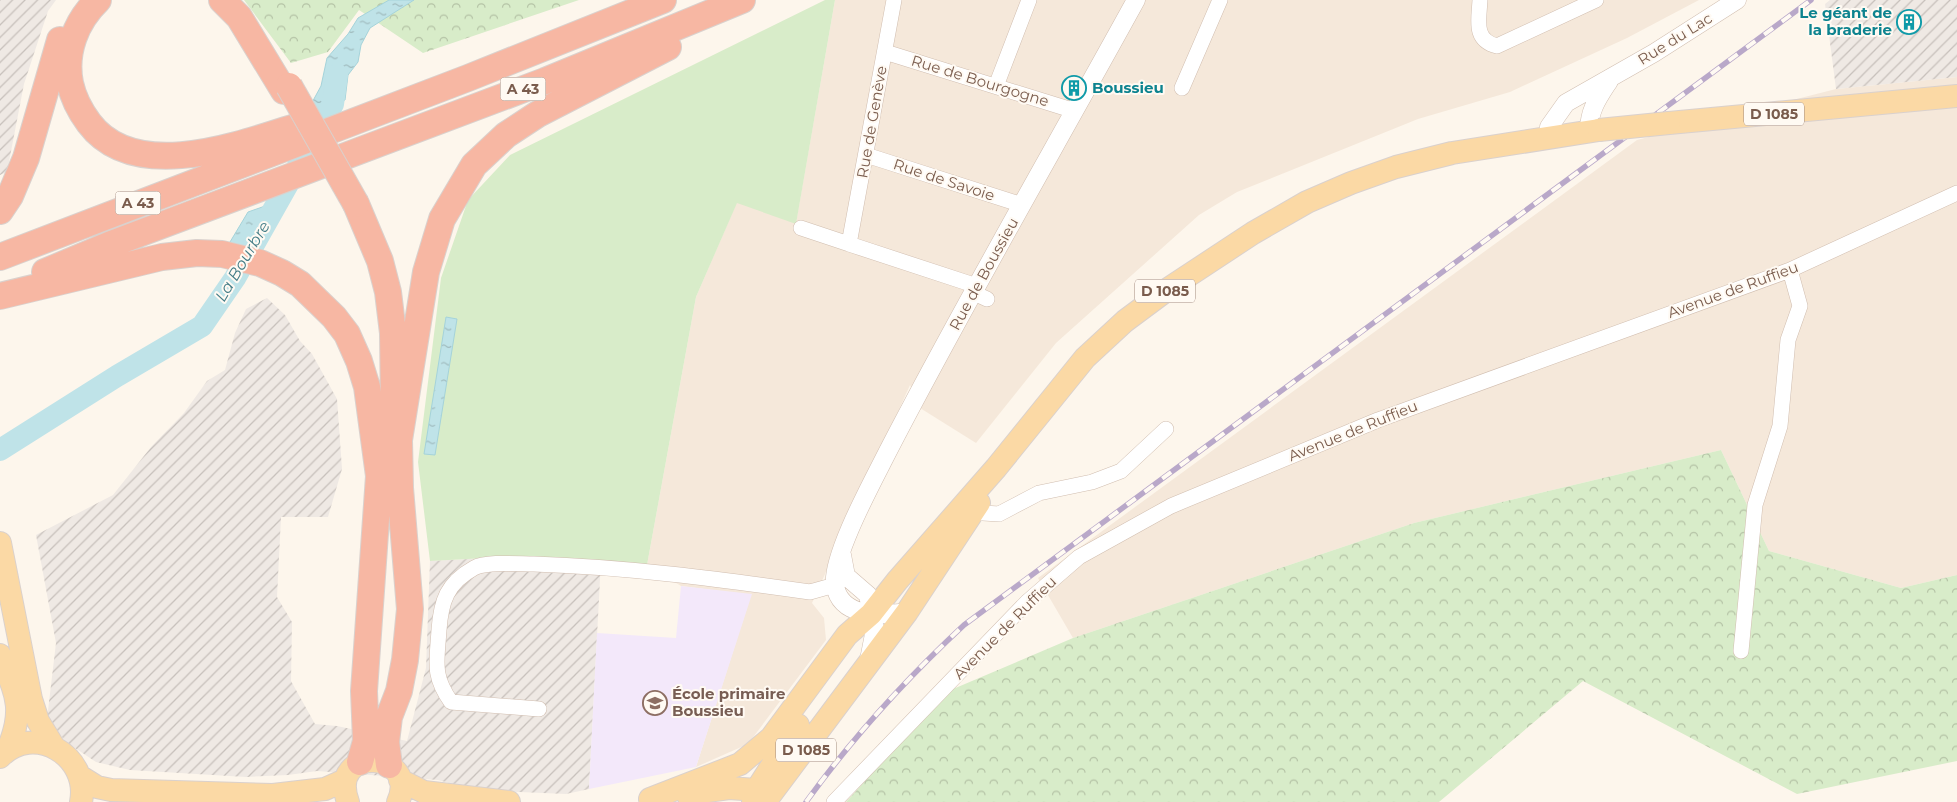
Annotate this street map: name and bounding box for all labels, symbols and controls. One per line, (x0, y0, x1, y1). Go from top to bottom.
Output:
place label: Le géant de la braderie (1799, 3, 1892, 39)
street label: Rue du Lac (1634, 8, 1715, 69)
building icon: Le géant de la braderie (1896, 9, 1922, 35)
street label: Rue de Bourgogne (909, 51, 1051, 110)
street label: Rue de Genève (852, 64, 891, 180)
building icon: Boussieu (1061, 75, 1087, 101)
road number: A 43 (500, 78, 546, 100)
place label: Boussieu (1092, 78, 1164, 97)
road number: D 1085 (1744, 102, 1804, 126)
street label: Rue de Savoie (891, 154, 997, 205)
road number: A 43 (116, 192, 160, 214)
street label: Rue de Boussieu (945, 214, 1022, 333)
water label: La Bourbre (211, 218, 274, 305)
street label: Avenue de Ruffieu (1665, 257, 1801, 322)
road number: D 1085 (1135, 280, 1195, 302)
street label: Avenue de Ruffieu (1285, 396, 1420, 465)
street label: Avenue de Ruffieu (949, 572, 1060, 683)
place label: École primaire Boussieu (672, 684, 785, 720)
school or university icon: École primaire Boussieu (642, 690, 668, 716)
road number: D 1085 (776, 738, 836, 762)

